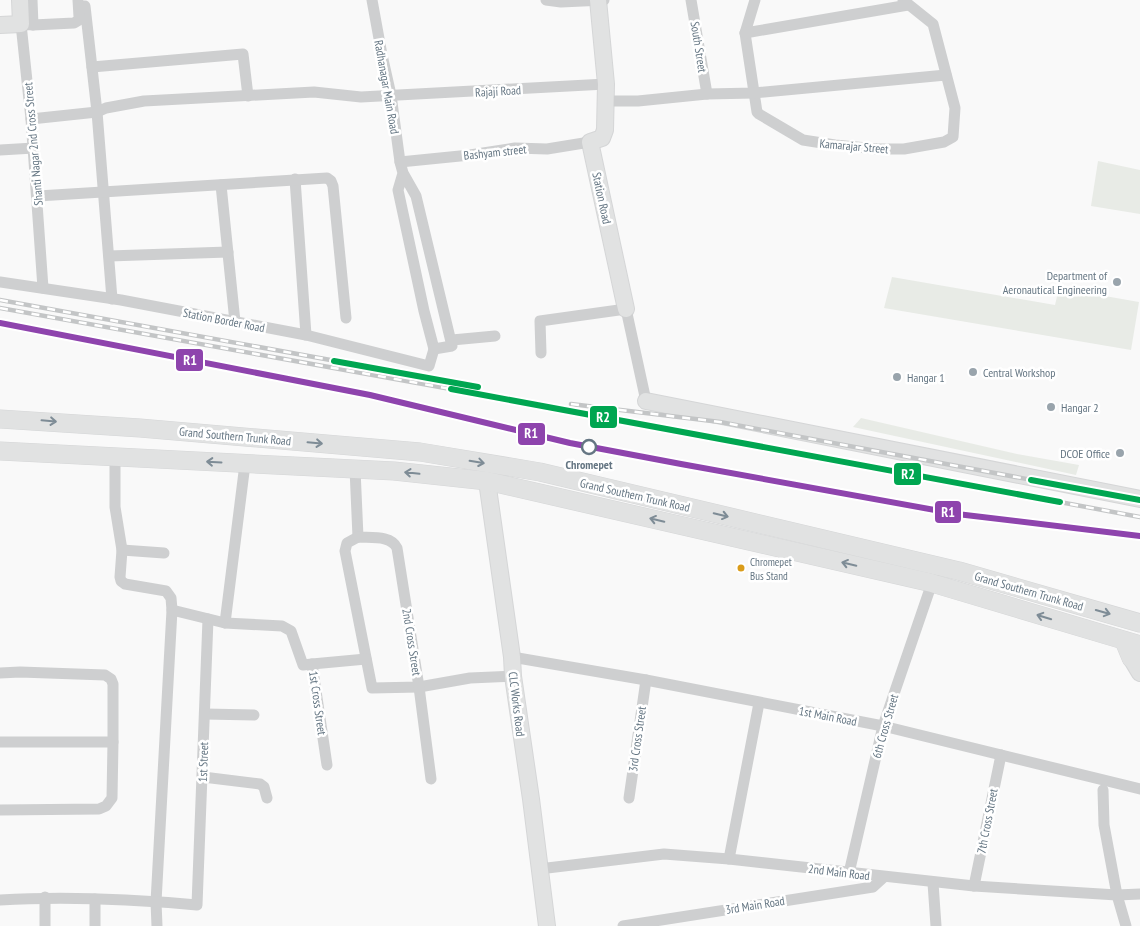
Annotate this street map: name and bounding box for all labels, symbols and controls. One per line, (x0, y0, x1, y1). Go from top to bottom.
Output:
street label: South Street (688, 20, 711, 74)
street label: Radhanagar Main Road (371, 39, 403, 135)
street label: Shanti Nagar 2nd Cross Street (20, 81, 46, 206)
street label: Rajaji Road (475, 82, 521, 100)
street label: Kamarajar Street (819, 136, 890, 157)
street label: Bashyam street (463, 141, 528, 163)
street label: Station Road (589, 171, 615, 225)
place label: Department of Aeronautical Engineering (1003, 268, 1108, 297)
marker: Department of Aeronautical Engineering (1111, 276, 1123, 288)
street label: Station Border Road (182, 305, 266, 335)
line badge: R1 (175, 348, 204, 372)
text: R1 (183, 351, 197, 369)
place label: Central Workshop (983, 365, 1055, 380)
marker: Central Workshop (967, 366, 979, 378)
place label: Hangar 1 (907, 370, 945, 385)
marker: Hangar 1 (891, 371, 903, 383)
place label: Hangar 2 (1061, 400, 1099, 415)
marker: Hangar 2 (1045, 401, 1057, 413)
line badge: R2 (589, 405, 618, 429)
text: R2 (596, 408, 610, 426)
one-way arrow (40, 416, 56, 426)
line badge: R1 (517, 422, 546, 446)
street label: Grand Southern Trunk Road (178, 424, 292, 448)
text: R1 (524, 424, 538, 442)
one-way arrow (307, 439, 323, 448)
marker: Chromepet (581, 439, 597, 455)
place label: DCOE Office (1060, 446, 1110, 461)
marker: DCOE Office (1114, 447, 1126, 459)
one-way arrow (207, 457, 223, 466)
one-way arrow (468, 457, 484, 467)
place label: Chromepet (566, 457, 613, 472)
line badge: R2 (893, 462, 922, 486)
text: R2 (901, 465, 915, 483)
one-way arrow (404, 468, 420, 478)
street label: Grand Southern Trunk Road (579, 475, 691, 515)
line badge: R1 (934, 500, 962, 524)
text: R1 (941, 503, 955, 521)
one-way arrow (712, 511, 728, 520)
one-way arrow (649, 515, 665, 524)
place label: Chromepet Bus Stand (750, 555, 792, 583)
one-way arrow (842, 559, 858, 568)
marker: Chromepet Bus Stand (736, 563, 746, 573)
street label: Grand Southern Trunk Road (973, 568, 1085, 614)
street label: 2nd Cross Street (399, 607, 425, 677)
one-way arrow (1094, 608, 1110, 618)
one-way arrow (1036, 611, 1052, 621)
street label: 1st Cross Street (306, 670, 330, 737)
street label: CLC Works Road (506, 671, 528, 737)
street label: 6th Cross Street (869, 692, 901, 760)
street label: 1st Main Road (798, 703, 858, 729)
street label: 3rd Cross Street (625, 705, 649, 773)
street label: 1st Street (195, 741, 211, 782)
street label: 7th Cross Street (973, 787, 1001, 855)
street label: 2nd Main Road (807, 861, 871, 883)
street label: 3rd Main Road (724, 893, 786, 917)

